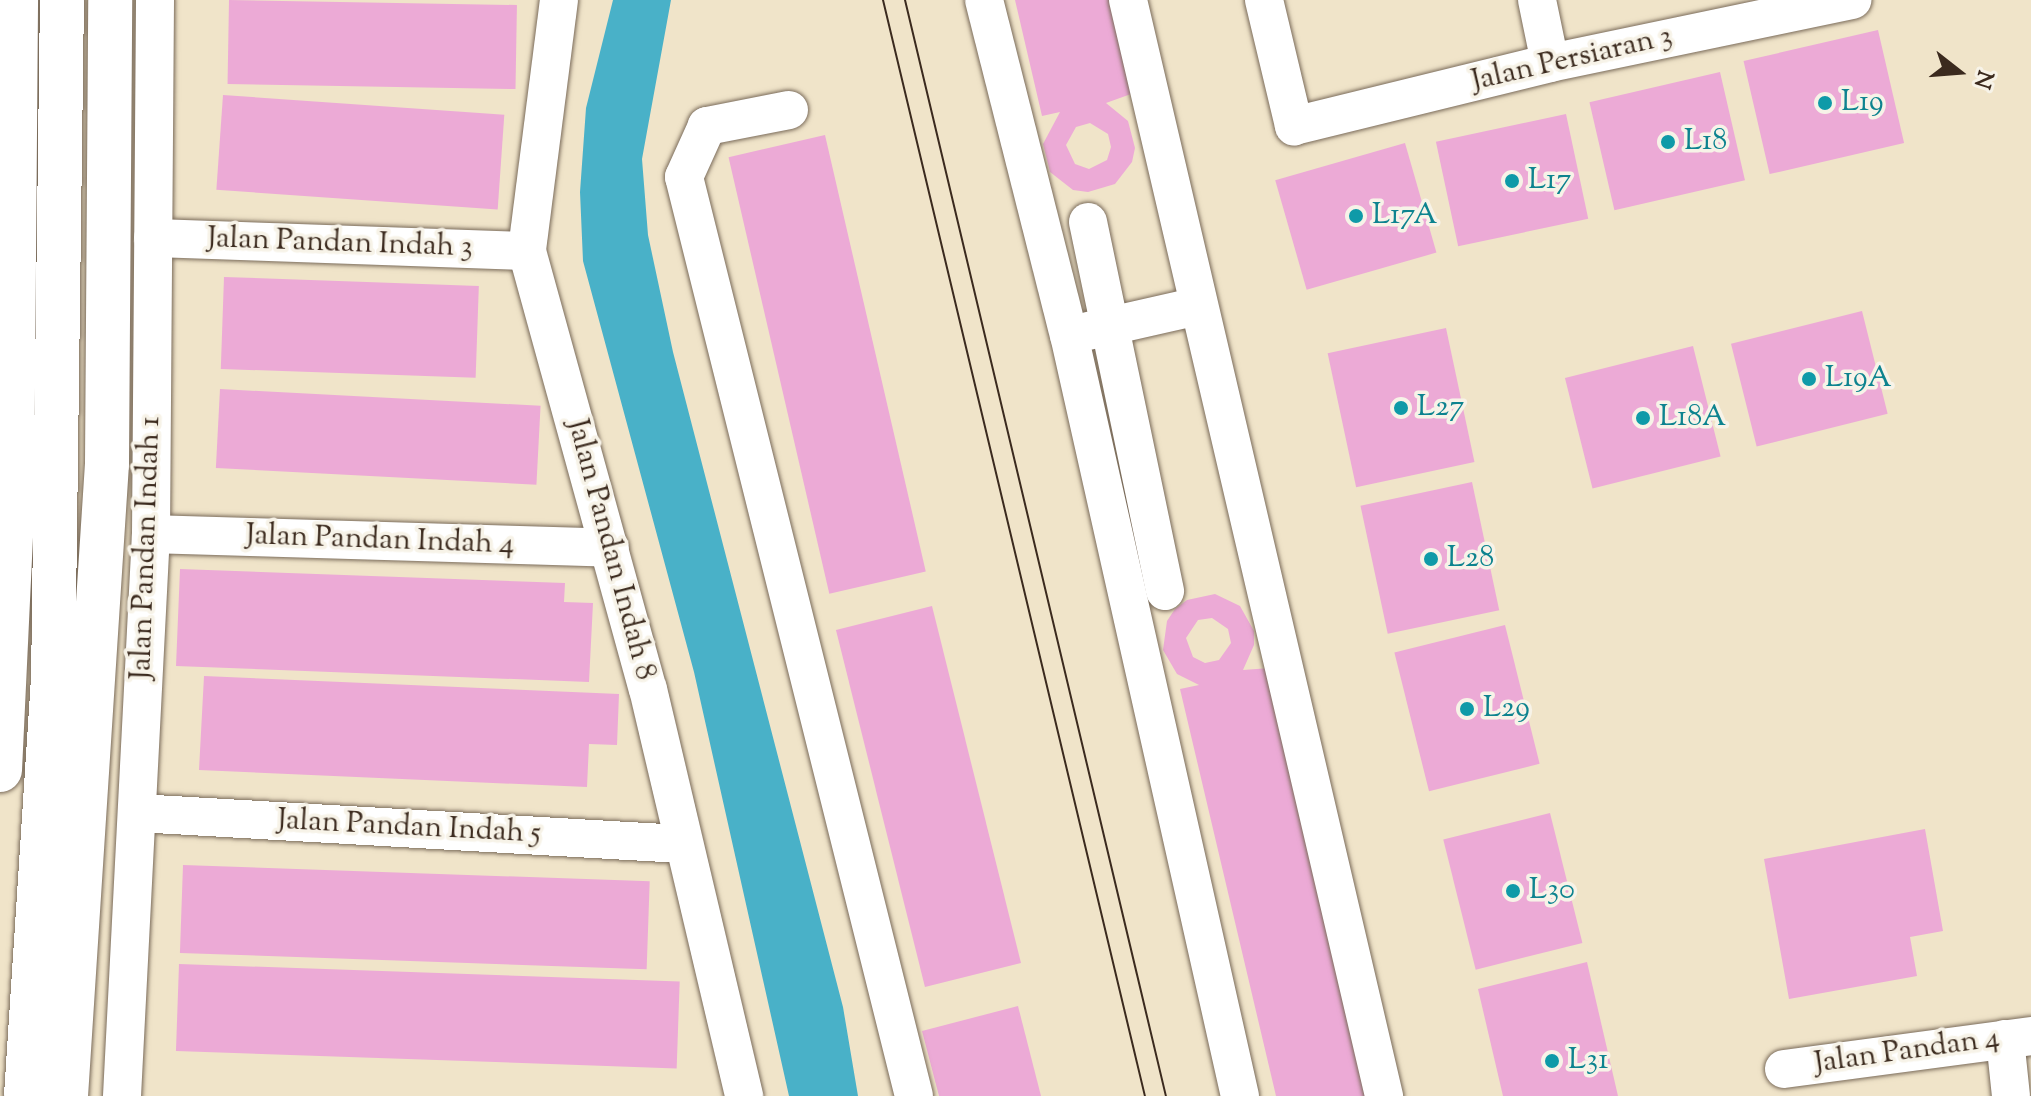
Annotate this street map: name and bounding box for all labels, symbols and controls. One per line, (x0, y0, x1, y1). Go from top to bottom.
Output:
street label: Jalan Persiaran 3 (1468, 19, 1676, 101)
north arrow (1919, 32, 1999, 112)
text: N (1964, 66, 2000, 92)
place label: L19 (1841, 85, 1884, 121)
marker: L19 (1816, 94, 1834, 112)
place label: L18 (1684, 124, 1727, 160)
marker: L18 (1659, 133, 1677, 151)
place label: L17 (1528, 163, 1571, 199)
marker: L17 (1503, 172, 1521, 190)
place label: L17A (1372, 198, 1438, 234)
marker: L17A (1347, 207, 1365, 225)
street label: Jalan Pandan Indah 3 (207, 221, 473, 267)
place label: L19A (1825, 361, 1892, 397)
marker: L19A (1800, 370, 1818, 388)
place label: L27 (1417, 390, 1464, 426)
marker: L27 (1392, 399, 1410, 417)
place label: L18A (1659, 400, 1726, 436)
marker: L18A (1634, 409, 1652, 427)
street label: Jalan Pandan Indah 1 (124, 416, 170, 680)
street label: Jalan Pandan Indah 8 (558, 416, 662, 684)
street label: Jalan Pandan Indah 4 (245, 518, 515, 564)
place label: L28 (1447, 541, 1494, 577)
marker: L28 (1422, 550, 1440, 568)
place label: L29 (1483, 691, 1530, 727)
marker: L29 (1458, 700, 1476, 718)
street label: Jalan Pandan Indah 5 (276, 803, 542, 853)
place label: L30 (1529, 873, 1575, 909)
marker: L30 (1504, 882, 1522, 900)
street label: Jalan Pandan 4 (1812, 1021, 2002, 1083)
place label: L31 (1568, 1043, 1608, 1079)
marker: L31 (1543, 1052, 1561, 1070)

